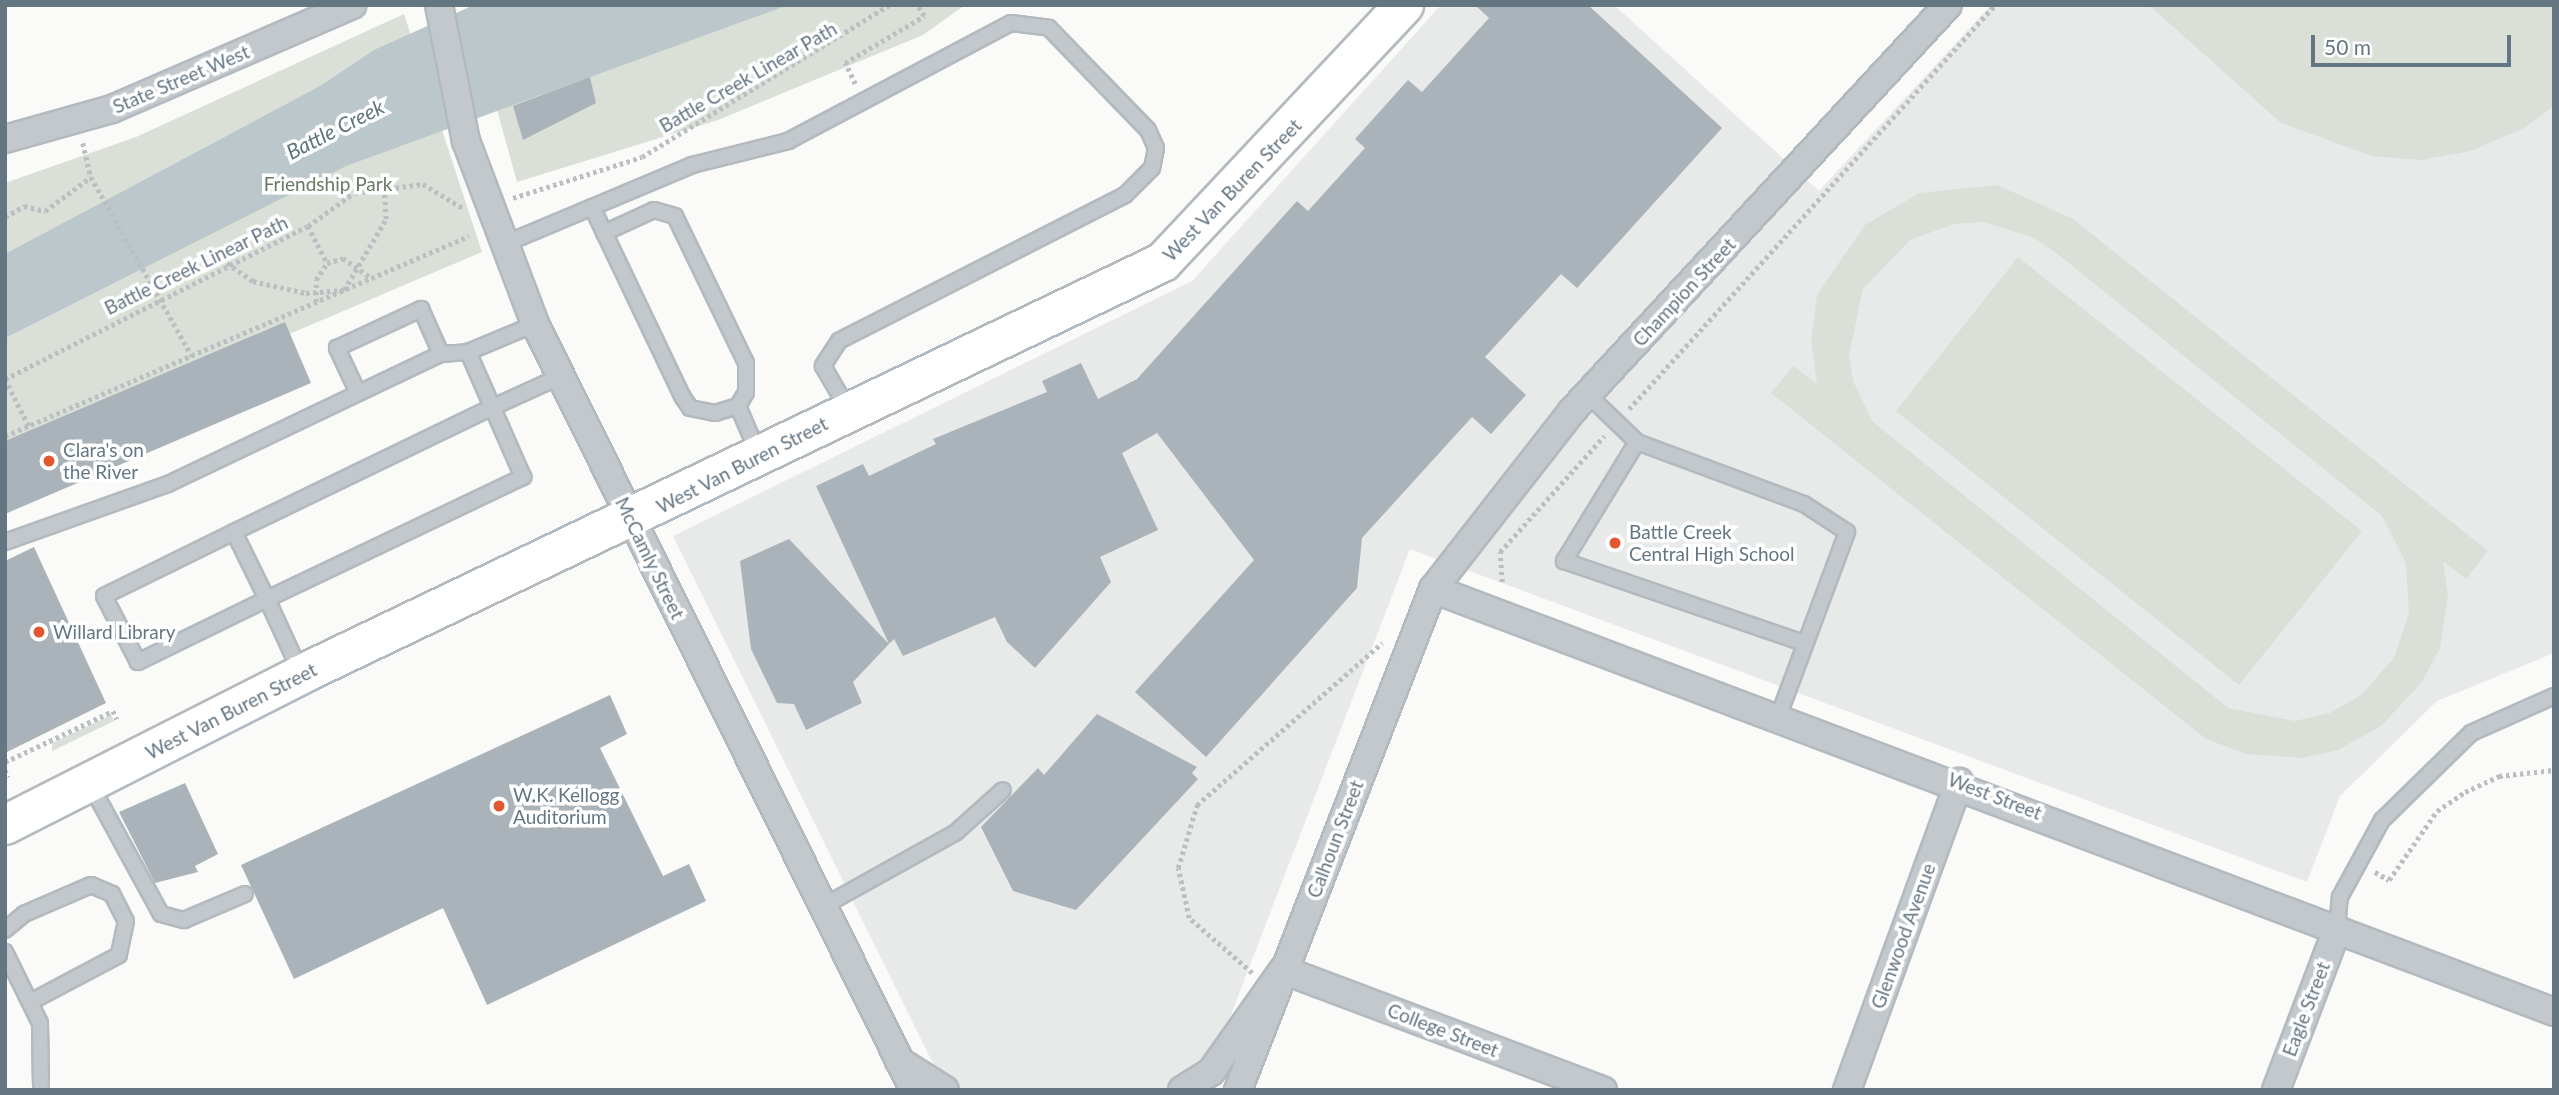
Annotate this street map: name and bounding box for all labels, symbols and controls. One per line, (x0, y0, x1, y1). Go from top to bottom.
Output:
street label: Battle Creek Linear Path (655, 17, 841, 137)
scale bar (2314, 21, 2514, 65)
text: 50 m (2324, 34, 2371, 59)
street label: State Street West (109, 40, 253, 118)
water label: Battle Creek (282, 94, 388, 164)
street label: West Van Buren Street (1158, 114, 1306, 266)
park label: Friendship Park (264, 173, 392, 195)
street label: Battle Creek Linear Path (100, 211, 292, 319)
street label: Champion Street (1628, 233, 1740, 351)
street label: West Van Buren Street (652, 412, 832, 518)
place label: Clara's on the River (63, 439, 144, 483)
marker: Clara's on the River (41, 453, 57, 469)
street label: McCamly Street (611, 493, 689, 623)
place label: Battle Creek Central High School (1629, 521, 1795, 565)
marker: Battle Creek Central High School (1607, 535, 1623, 551)
place label: Willard Library (53, 621, 176, 643)
marker: Willard Library (31, 624, 47, 640)
street label: West Van Buren Street (141, 658, 321, 764)
street label: West Street (1945, 768, 2045, 824)
street label: Calhoun Street (1302, 777, 1368, 901)
place label: W.K. Kellogg Auditorium (513, 784, 619, 828)
marker: W.K. Kellogg Auditorium (491, 798, 507, 814)
street label: Glenwood Avenue (1866, 860, 1940, 1012)
street label: Eagle Street (2278, 958, 2334, 1060)
street label: College Street (1384, 998, 1502, 1062)

